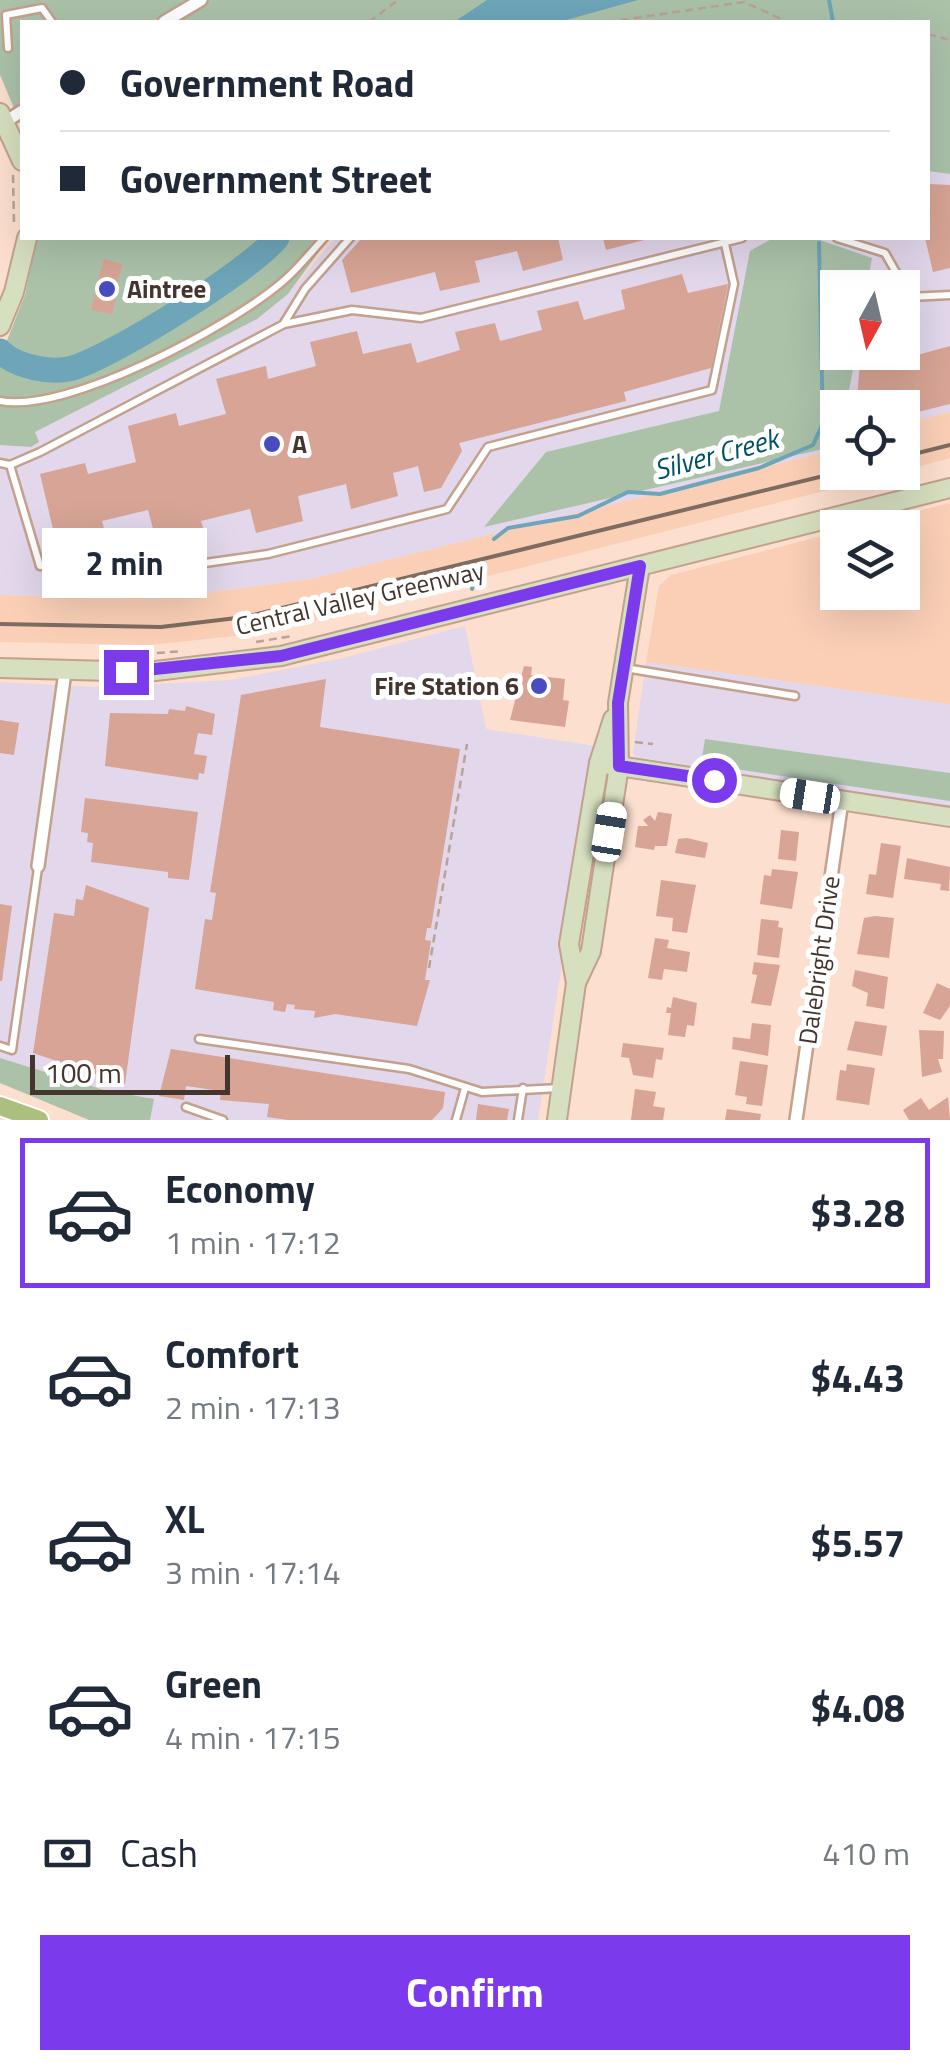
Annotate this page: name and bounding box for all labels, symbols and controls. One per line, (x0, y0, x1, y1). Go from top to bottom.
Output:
text: Government Road (120, 54, 415, 112)
text: Government Street (120, 150, 432, 208)
place label: Aintree (127, 270, 206, 308)
north arrow (820, 270, 920, 370)
map controls (820, 270, 920, 610)
marker: Aintree (96, 278, 118, 300)
button: locate (820, 390, 920, 490)
water label: Silver Creek (649, 415, 786, 491)
place label: A (292, 425, 307, 463)
marker: A (261, 433, 283, 455)
button: layers (820, 510, 920, 610)
callout: 2 min (44, 527, 208, 597)
text: 2 min (86, 539, 163, 587)
street label: Central Valley Greenway (232, 551, 488, 645)
route end (104, 650, 149, 695)
place label: Fire Station 6 (374, 667, 519, 705)
marker: Fire Station 6 (528, 675, 550, 697)
route start (692, 758, 737, 803)
car (778, 776, 842, 816)
car (589, 800, 629, 864)
street label: Dalebright Drive (788, 873, 850, 1047)
scale bar (30, 1050, 230, 1094)
text: 100 m (45, 1051, 122, 1094)
text: Economy (165, 1160, 315, 1218)
icon: car (45, 1168, 135, 1258)
text: $3.28 (810, 1184, 905, 1242)
text: 1 min · 17:12 (165, 1218, 341, 1266)
text: Comfort (165, 1325, 299, 1383)
icon: car (45, 1333, 135, 1423)
text: $4.43 (810, 1349, 905, 1407)
text: 2 min · 17:13 (165, 1383, 341, 1431)
text: XL (165, 1490, 205, 1548)
icon: car (45, 1498, 135, 1588)
text: $5.57 (810, 1514, 905, 1572)
text: 3 min · 17:14 (165, 1548, 341, 1596)
text: Green (165, 1655, 262, 1713)
icon: car (45, 1663, 135, 1753)
text: $4.08 (810, 1679, 905, 1737)
text: 4 min · 17:15 (165, 1713, 341, 1761)
text: Cash (120, 1824, 198, 1882)
icon: cash (40, 1826, 95, 1881)
text: 410 m (822, 1829, 910, 1877)
button: Confirm (40, 1935, 910, 2050)

